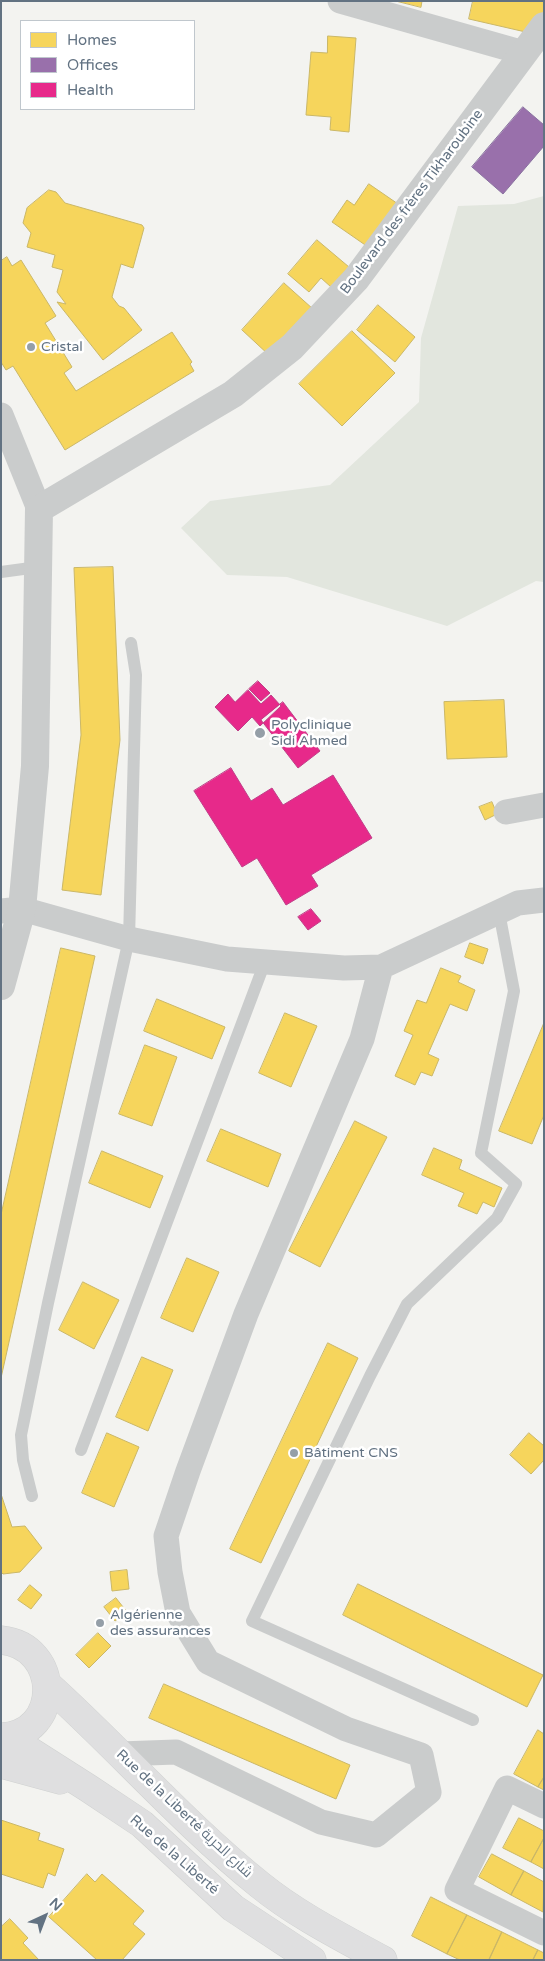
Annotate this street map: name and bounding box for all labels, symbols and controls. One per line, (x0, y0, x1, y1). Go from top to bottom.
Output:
legend (20, 20, 195, 110)
text: Homes (67, 31, 117, 49)
text: Offices (67, 56, 118, 74)
text: Health (67, 81, 114, 99)
street label: Boulevard des frères Tikharoubine (337, 106, 487, 298)
place label: Cristal (41, 339, 83, 355)
marker: Cristal (25, 341, 37, 353)
place label: Polyclinique Sidi Ahmed (271, 717, 351, 750)
marker: Polyclinique Sidi Ahmed (253, 726, 267, 740)
place label: Bâtiment CNS (304, 1445, 398, 1461)
marker: Bâtiment CNS (288, 1447, 300, 1459)
place label: Algérienne des assurances (110, 1607, 211, 1640)
marker: Algérienne des assurances (94, 1617, 106, 1629)
street label: Rue de la Liberté شارع الحرية (112, 1747, 256, 1881)
street label: Rue de la Liberté (126, 1812, 222, 1898)
north arrow (20, 1891, 70, 1941)
text: N (46, 1895, 65, 1915)

